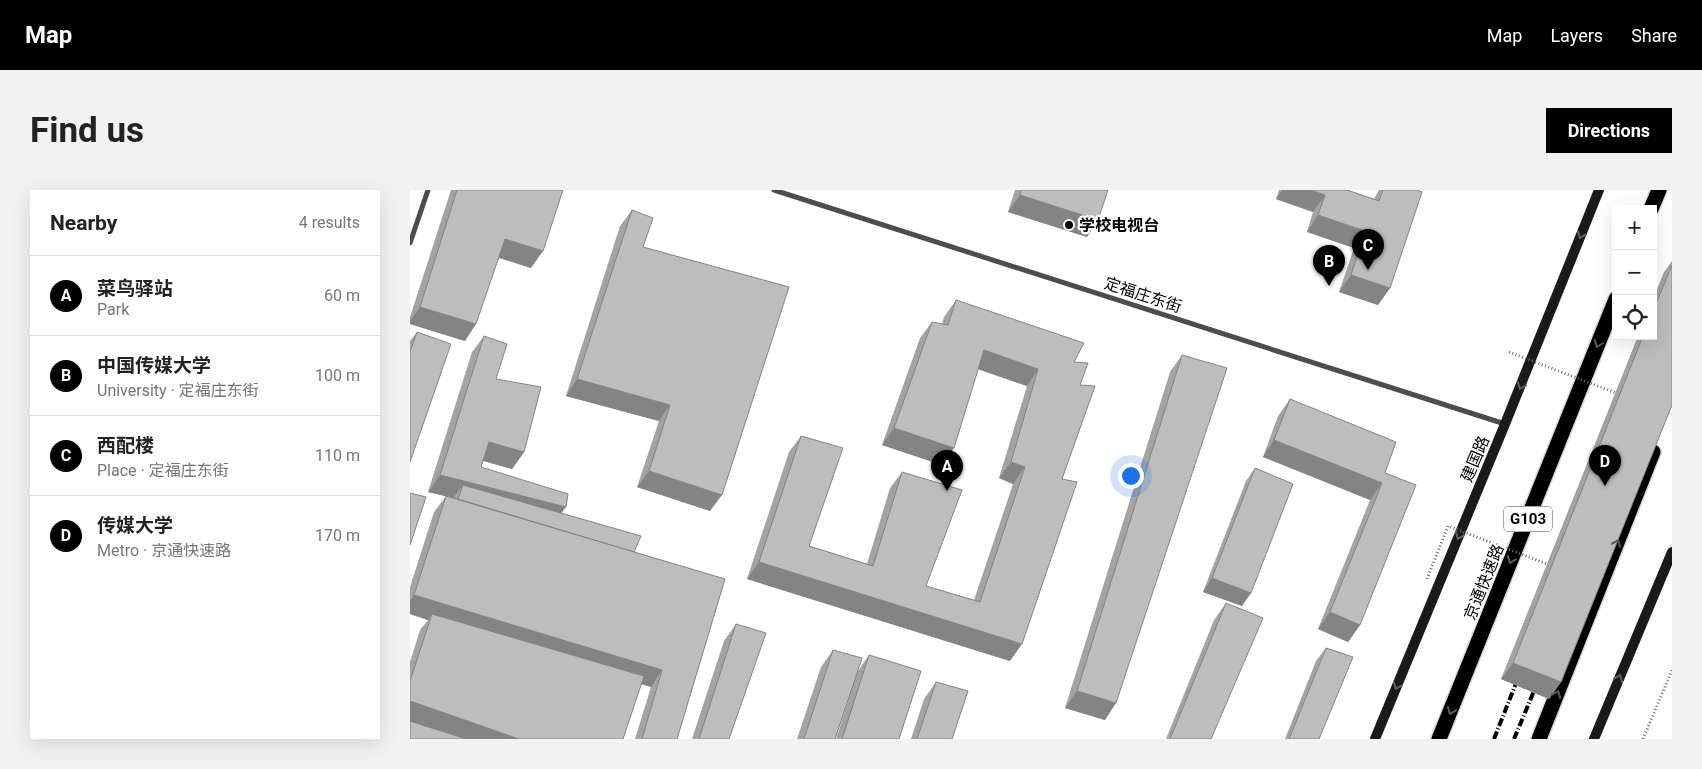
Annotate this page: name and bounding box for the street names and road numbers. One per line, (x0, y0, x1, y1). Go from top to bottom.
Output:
street label: 定福庄东街 (1102, 274, 1184, 316)
street label: 建国路 (1457, 433, 1493, 485)
road number: G103 (1504, 506, 1552, 532)
street label: 京通快速路 (1460, 541, 1508, 623)

